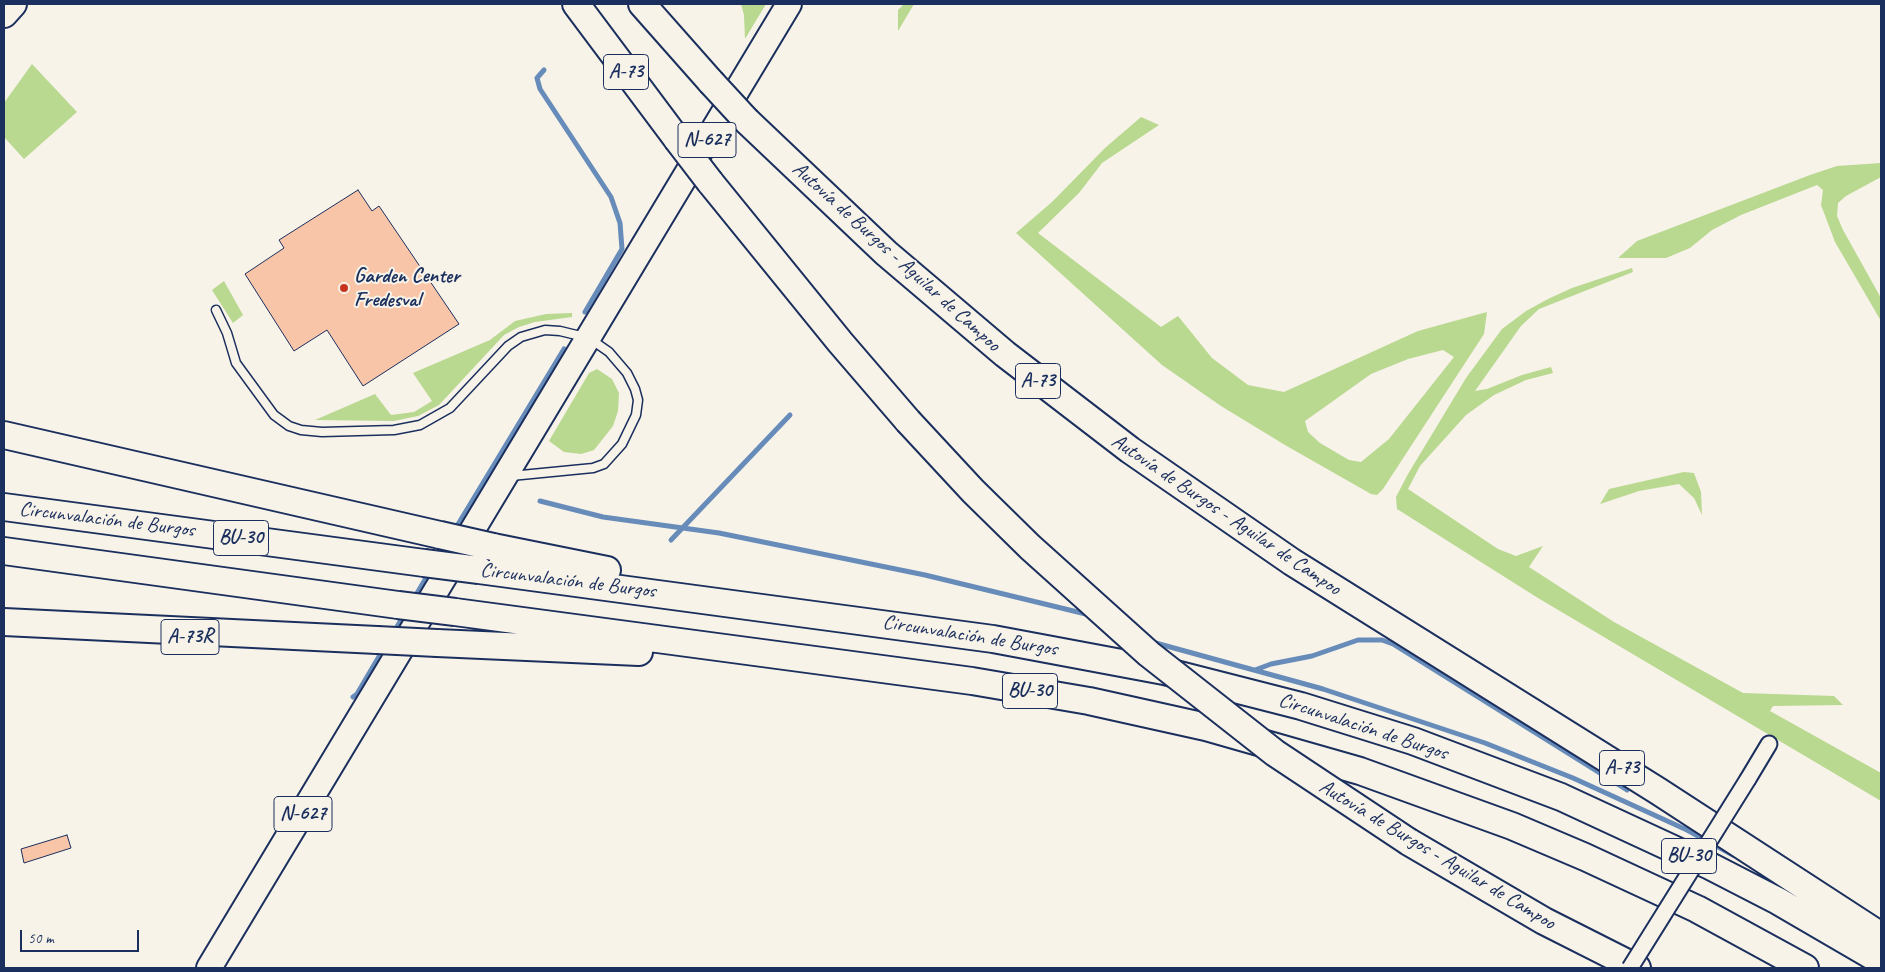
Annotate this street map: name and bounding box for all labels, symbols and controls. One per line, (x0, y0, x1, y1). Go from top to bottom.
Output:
road number: A-73 (604, 54, 648, 90)
road number: N-627 (678, 122, 736, 158)
street label: Autovía de Burgos - Aguilar de Campoo (787, 157, 1005, 357)
place label: Garden Center Fredesval (354, 263, 460, 313)
marker: Garden Center Fredesval (338, 282, 350, 294)
road number: A-73 (1016, 364, 1060, 398)
street label: Autovía de Burgos - Aguilar de Campoo (1106, 429, 1346, 601)
street label: Circunvalación de Burgos (18, 497, 196, 543)
road number: BU-30 (214, 520, 268, 556)
street label: Circunvalación de Burgos (479, 558, 657, 604)
street label: Circunvalación de Burgos (881, 610, 1059, 662)
road number: A-73R (161, 620, 219, 654)
road number: BU-30 (1002, 674, 1058, 708)
street label: Circunvalación de Burgos (1275, 688, 1451, 766)
road number: A-73 (1600, 750, 1644, 786)
street label: Autovía de Burgos - Aguilar de Campoo (1314, 774, 1560, 936)
road number: N-627 (274, 796, 332, 832)
road number: BU-30 (1662, 838, 1716, 874)
scale bar (22, 920, 141, 952)
text: 50 m (28, 929, 54, 948)

